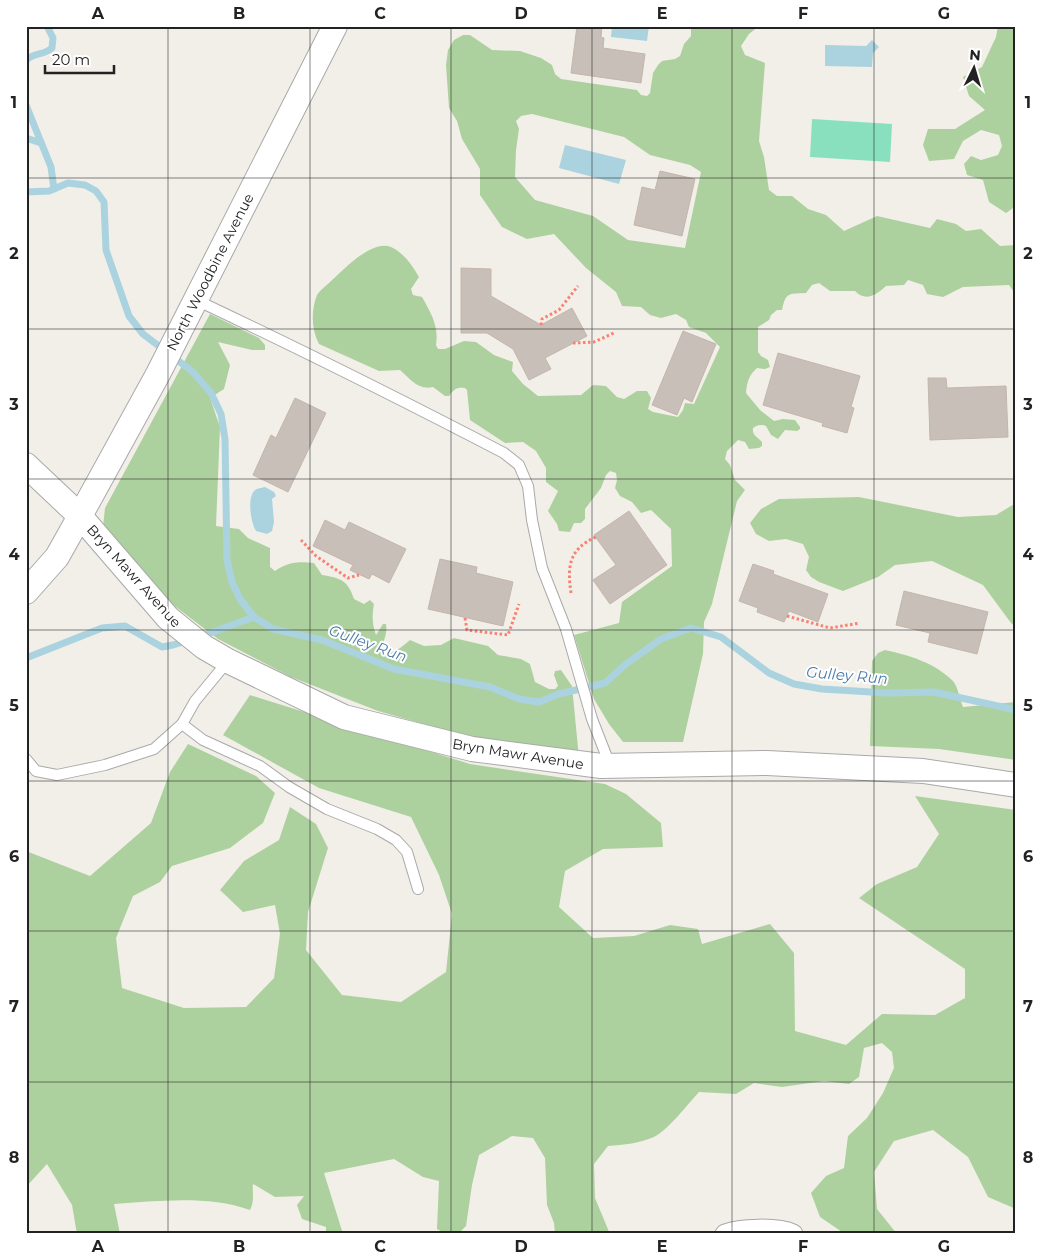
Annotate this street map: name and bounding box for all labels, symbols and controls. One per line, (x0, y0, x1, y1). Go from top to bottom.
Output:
text: A (91, 4, 105, 23)
text: B (233, 4, 245, 23)
text: C (374, 4, 386, 23)
text: D (514, 4, 528, 23)
text: E (657, 4, 667, 23)
text: F (798, 4, 808, 23)
text: G (938, 4, 950, 23)
scale bar (45, 42, 114, 74)
north arrow (950, 42, 1000, 92)
text: N (969, 46, 982, 65)
text: 20 m (52, 50, 90, 69)
text: 1 (11, 93, 17, 112)
text: 1 (1025, 93, 1031, 112)
street label: North Woodbine Avenue (162, 190, 258, 354)
text: 2 (9, 244, 19, 263)
text: 2 (1023, 244, 1033, 263)
text: 3 (8, 395, 19, 414)
text: 3 (1022, 395, 1033, 414)
street label: Bryn Mawr Avenue (83, 521, 185, 631)
text: 4 (8, 545, 20, 564)
text: 4 (1022, 545, 1034, 564)
water label: Gulley Run (326, 620, 410, 666)
water label: Gulley Run (805, 662, 889, 688)
text: 5 (9, 696, 19, 715)
text: 5 (1023, 696, 1033, 715)
street label: Bryn Mawr Avenue (451, 735, 585, 773)
text: 6 (9, 847, 19, 866)
text: 6 (1023, 847, 1033, 866)
text: 7 (9, 997, 19, 1016)
text: 7 (1023, 997, 1033, 1016)
text: 8 (9, 1148, 19, 1167)
text: 8 (1023, 1148, 1033, 1167)
text: A (91, 1237, 105, 1256)
text: B (233, 1237, 245, 1256)
text: C (374, 1237, 386, 1256)
text: D (514, 1237, 528, 1256)
text: E (657, 1237, 667, 1256)
text: F (798, 1237, 808, 1256)
text: G (938, 1237, 950, 1256)

